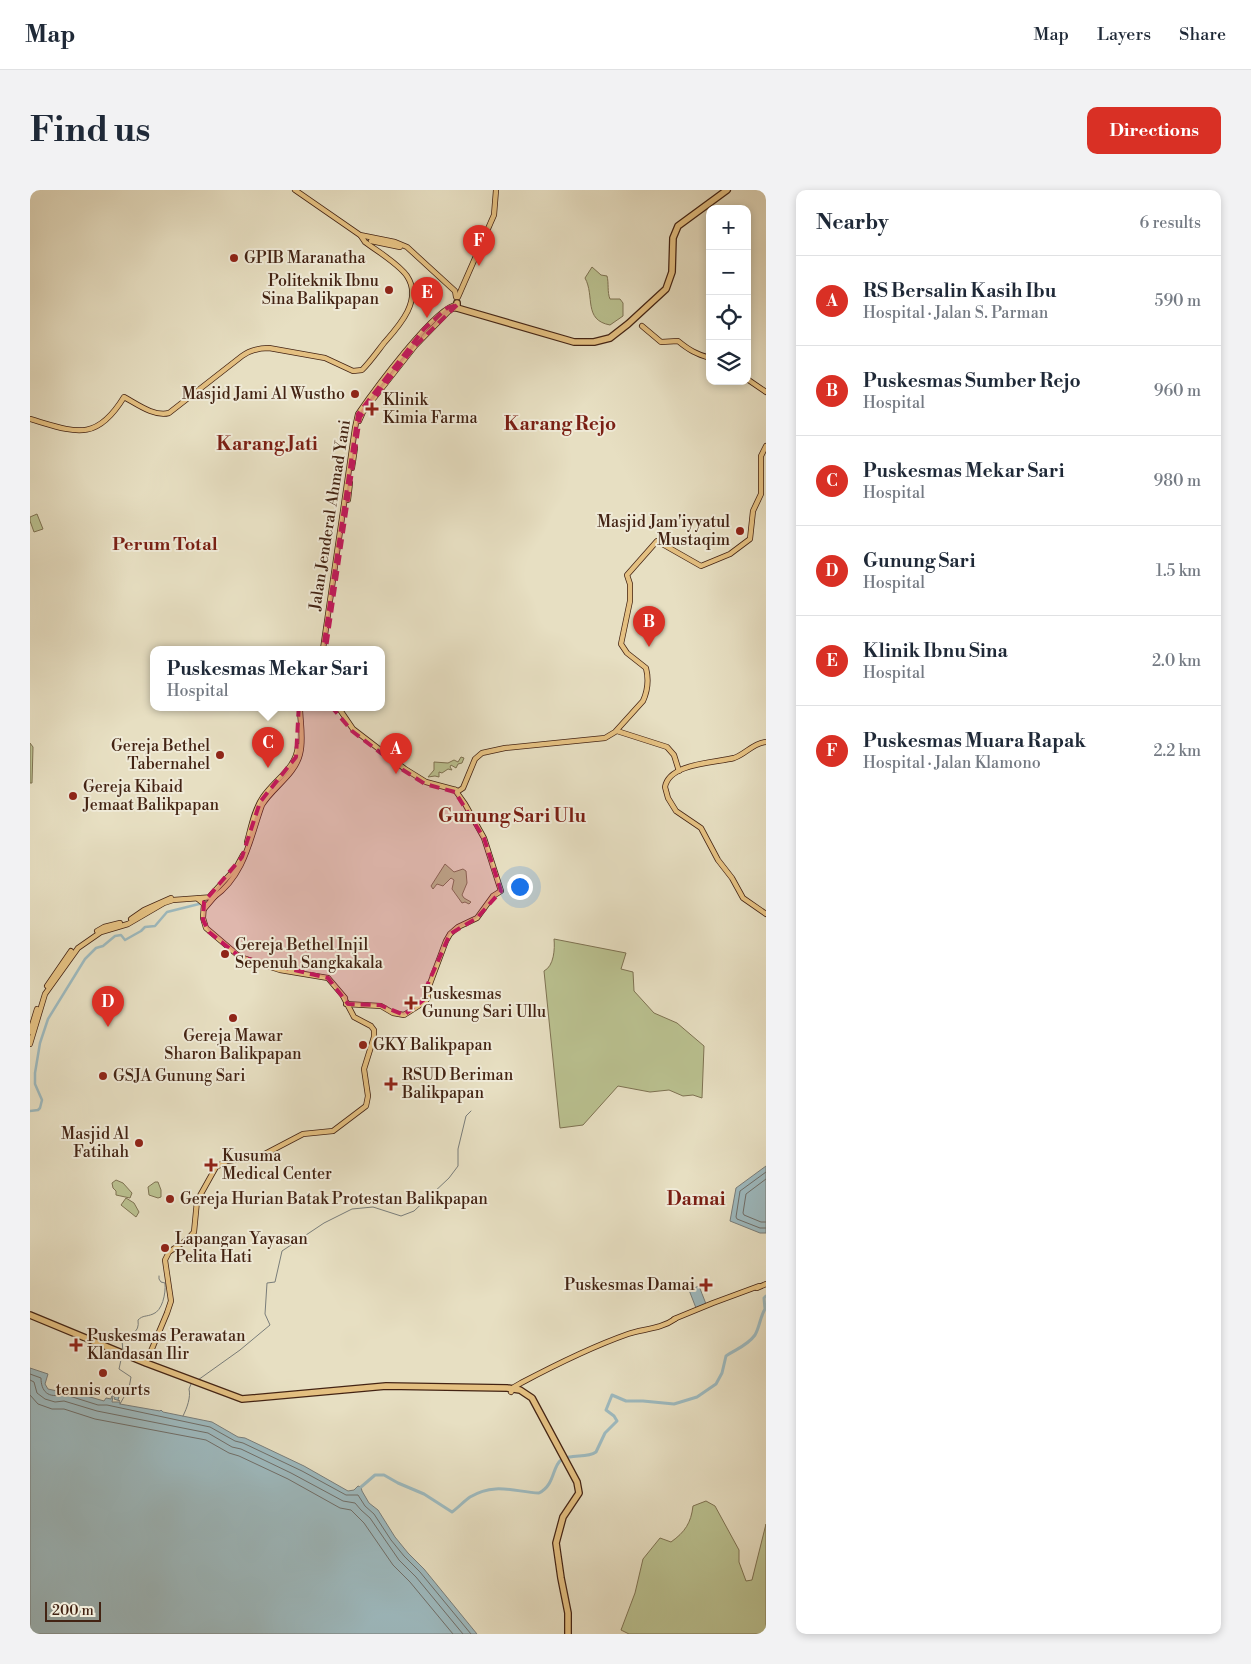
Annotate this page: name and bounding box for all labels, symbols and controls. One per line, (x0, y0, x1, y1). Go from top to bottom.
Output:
text: Map (25, 20, 75, 50)
text: Map (1034, 23, 1069, 46)
text: Layers (1097, 23, 1151, 46)
text: Share (1179, 23, 1226, 46)
button: Directions (1087, 107, 1221, 154)
text: Find us (30, 109, 150, 152)
map controls (706, 205, 751, 385)
button: + (706, 205, 751, 250)
text: Nearby (816, 210, 889, 236)
text: 6 results (1140, 213, 1201, 233)
pin: F (463, 225, 495, 266)
place label: GPIB Maranatha (244, 248, 367, 268)
button: − (706, 250, 751, 295)
marker: GPIB Maranatha (228, 252, 240, 264)
place label: Politeknik Ibnu Sina Balikpapan (262, 271, 379, 309)
pin: E (411, 277, 443, 318)
text: RS Bersalin Kasih Ibu (863, 279, 1056, 303)
marker: Politeknik Ibnu Sina Balikpapan (383, 284, 395, 296)
text: A (826, 291, 838, 311)
text: 590 m (1155, 291, 1201, 311)
button: locate (706, 295, 751, 340)
text: Hospital · Jalan S. Parman (863, 303, 1048, 323)
button: layers (706, 340, 751, 385)
text: Puskesmas Sumber Rejo (863, 369, 1081, 393)
text: B (826, 381, 838, 401)
text: 960 m (1154, 381, 1201, 401)
place label: Masjid Jami Al Wustho (182, 384, 345, 404)
marker: Masjid Jami Al Wustho (349, 388, 361, 400)
place label: Klinik Kimia Farma (383, 390, 478, 428)
text: Hospital (863, 393, 925, 413)
marker: Klinik Kimia Farma (365, 402, 379, 416)
district label: Karang Rejo (504, 412, 616, 436)
street label: Jalan Jenderal Ahmad Yani (305, 418, 355, 613)
district label: Karang Jati (216, 432, 318, 456)
text: Puskesmas Mekar Sari (863, 459, 1065, 483)
text: C (826, 471, 838, 491)
text: 980 m (1154, 471, 1201, 491)
text: Hospital (863, 483, 925, 503)
place label: Masjid Jam'iyyatul Mustaqim (597, 512, 730, 550)
marker: Masjid Jam'iyyatul Mustaqim (734, 525, 746, 537)
district label: Perum Total (112, 533, 218, 556)
text: Gunung Sari (863, 549, 975, 573)
text: D (826, 561, 838, 581)
text: 1.5 km (1156, 561, 1201, 581)
text: Hospital (863, 573, 925, 593)
pin: B (633, 606, 665, 647)
text: Klinik Ibnu Sina (863, 639, 1008, 663)
popup (150, 646, 385, 711)
text: E (826, 651, 838, 671)
text: 2.0 km (1152, 651, 1201, 671)
text: Puskesmas Mekar Sari (167, 657, 368, 681)
text: Hospital (863, 663, 925, 683)
text: Hospital (167, 681, 229, 701)
pin: C (252, 727, 284, 768)
text: Puskesmas Muara Rapak (863, 729, 1086, 753)
pin: A (380, 733, 412, 774)
place label: Gereja Bethel Tabernahel (111, 736, 210, 774)
text: F (826, 741, 838, 761)
text: 2.2 km (1153, 741, 1201, 761)
marker: Gereja Bethel Tabernahel (214, 749, 226, 761)
text: Hospital · Jalan Klamono (863, 753, 1041, 773)
place label: Gereja Kibaid Jemaat Balikpapan (82, 777, 219, 815)
marker: Gereja Kibaid Jemaat Balikpapan (67, 790, 79, 802)
district label: Gunung Sari Ulu (438, 804, 586, 828)
your location (507, 874, 533, 900)
place label: Gereja Bethel Injil Sepenuh Sangkakala (235, 935, 384, 973)
marker: Gereja Bethel Injil Sepenuh Sangkakala (219, 948, 231, 960)
place label: Puskesmas Gunung Sari Ullu (422, 984, 546, 1022)
pin: D (92, 986, 124, 1027)
marker: Puskesmas Gunung Sari Ullu (404, 996, 418, 1010)
marker: Gereja Mawar Sharon Balikpapan (227, 1012, 239, 1024)
place label: Gereja Mawar Sharon Balikpapan (164, 1026, 302, 1064)
place label: GKY Balikpapan (373, 1035, 493, 1055)
marker: GKY Balikpapan (357, 1039, 369, 1051)
place label: RSUD Beriman Balikpapan (401, 1065, 514, 1103)
place label: GSJA Gunung Sari (113, 1066, 245, 1086)
marker: GSJA Gunung Sari (97, 1070, 109, 1082)
marker: RSUD Beriman Balikpapan (384, 1077, 398, 1091)
place label: Masjid Al Fatihah (61, 1124, 129, 1162)
marker: Masjid Al Fatihah (133, 1137, 145, 1149)
place label: Kusuma Medical Center (222, 1146, 332, 1184)
marker: Kusuma Medical Center (204, 1158, 218, 1172)
district label: Damai (666, 1187, 726, 1211)
place label: Gereja Hurian Batak Protestan Balikpapan (180, 1189, 488, 1209)
marker: Gereja Hurian Batak Protestan Balikpapan (164, 1193, 176, 1205)
place label: Lapangan Yayasan Pelita Hati (175, 1229, 308, 1267)
marker: Lapangan Yayasan Pelita Hati (159, 1242, 171, 1254)
place label: Puskesmas Damai (564, 1275, 695, 1295)
marker: Puskesmas Damai (699, 1278, 713, 1292)
place label: Puskesmas Perawatan Klandasan Ilir (87, 1326, 246, 1364)
marker: Puskesmas Perawatan Klandasan Ilir (69, 1338, 83, 1352)
marker: tennis courts (97, 1367, 109, 1379)
place label: tennis courts (56, 1380, 150, 1400)
scale bar (45, 1599, 101, 1622)
text: 200 m (52, 1602, 94, 1620)

